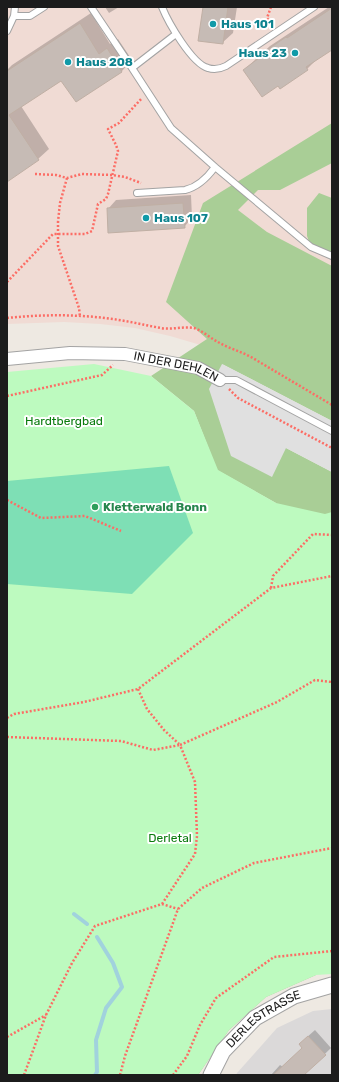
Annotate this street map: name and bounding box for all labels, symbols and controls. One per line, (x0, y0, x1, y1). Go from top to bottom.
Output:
place label: Haus 101 (221, 17, 274, 31)
marker: Haus 101 (208, 19, 218, 29)
place label: Haus 23 (238, 46, 287, 60)
marker: Haus 23 (290, 48, 300, 58)
place label: Haus 208 (76, 55, 133, 69)
marker: Haus 208 (63, 57, 73, 67)
place label: Haus 107 (154, 211, 208, 225)
marker: Haus 107 (141, 213, 151, 223)
street label: IN DER DEHLEN (132, 349, 221, 385)
park label: Hardtbergbad (25, 414, 103, 428)
place label: Kletterwald Bonn (103, 500, 207, 514)
marker: Kletterwald Bonn (90, 502, 100, 512)
park label: Derletal (148, 831, 192, 845)
street label: DERLESTRASSE (223, 988, 302, 1051)

